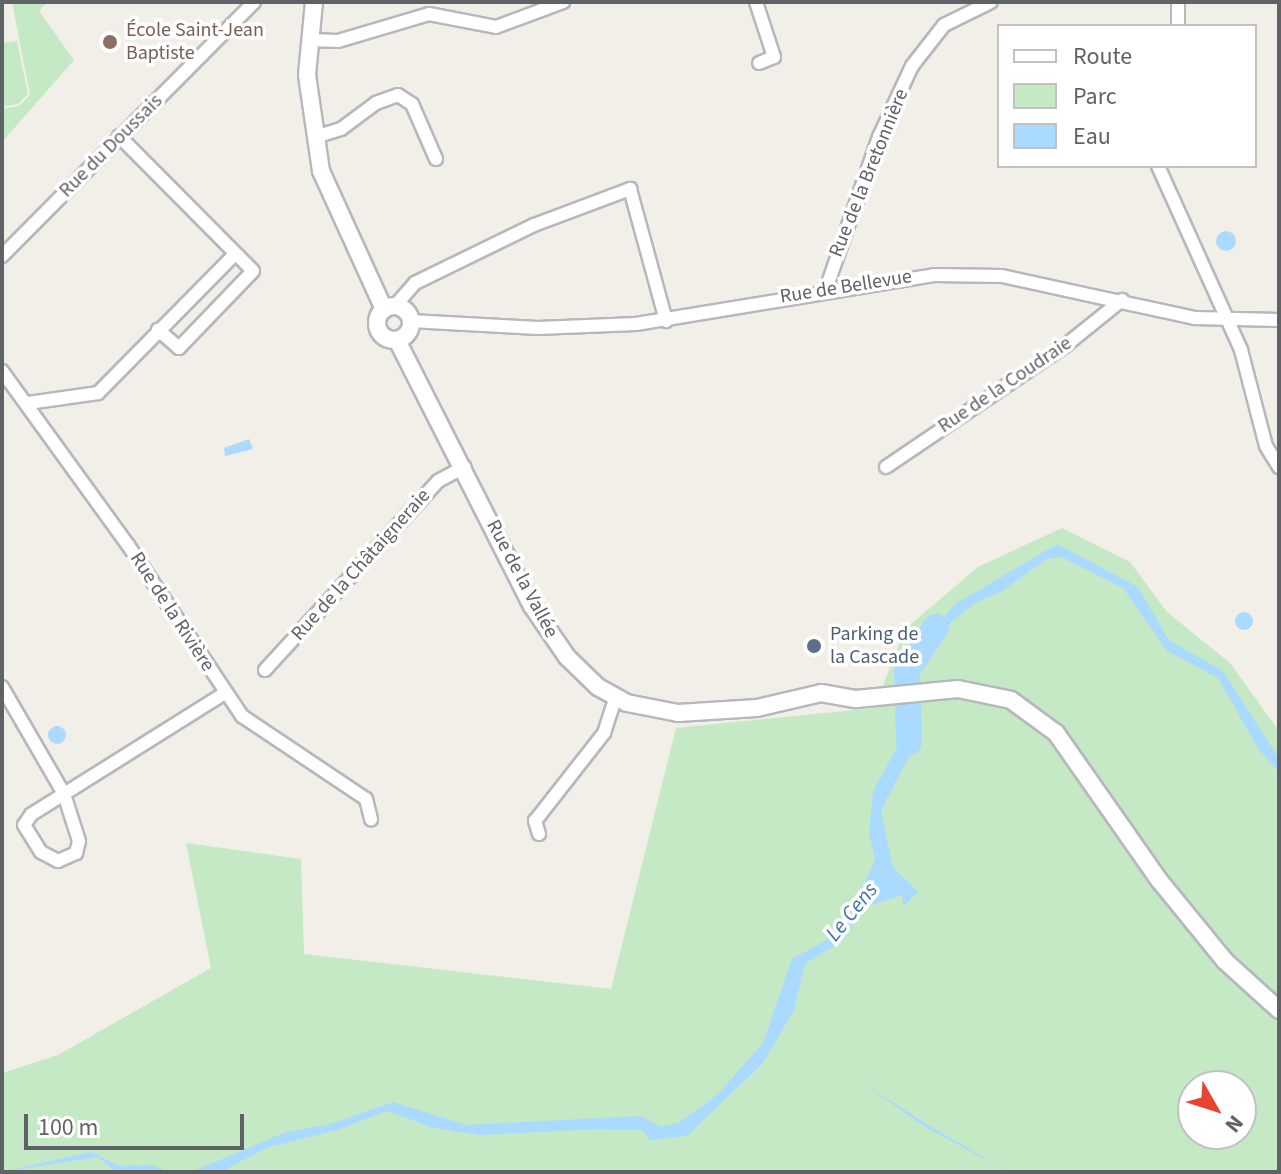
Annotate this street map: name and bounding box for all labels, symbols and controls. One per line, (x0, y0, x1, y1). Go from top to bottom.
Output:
place label: École Saint-Jean Baptiste (126, 18, 264, 65)
legend (997, 24, 1257, 168)
marker: École Saint-Jean Baptiste (101, 33, 119, 51)
text: Route (1073, 39, 1132, 74)
text: Parc (1073, 79, 1117, 114)
street label: Rue de la Bretonnière (824, 85, 914, 261)
street label: Rue du Doussais (54, 89, 168, 203)
text: Eau (1073, 119, 1111, 154)
street label: Rue de Bellevue (778, 265, 914, 309)
street label: Rue de la Coudraie (934, 331, 1076, 439)
street label: Rue de la Châtaigneraie (286, 484, 436, 646)
street label: Rue de la Vallée (481, 516, 563, 642)
street label: Rue de la Rivière (124, 548, 220, 676)
place label: Parking de la Cascade (830, 622, 919, 669)
marker: Parking de la Cascade (805, 637, 823, 655)
water label: Le Cens (820, 877, 884, 947)
north arrow (1177, 1070, 1257, 1150)
scale bar (28, 1098, 248, 1148)
text: N (1217, 1108, 1251, 1140)
text: 100 m (38, 1110, 98, 1145)

